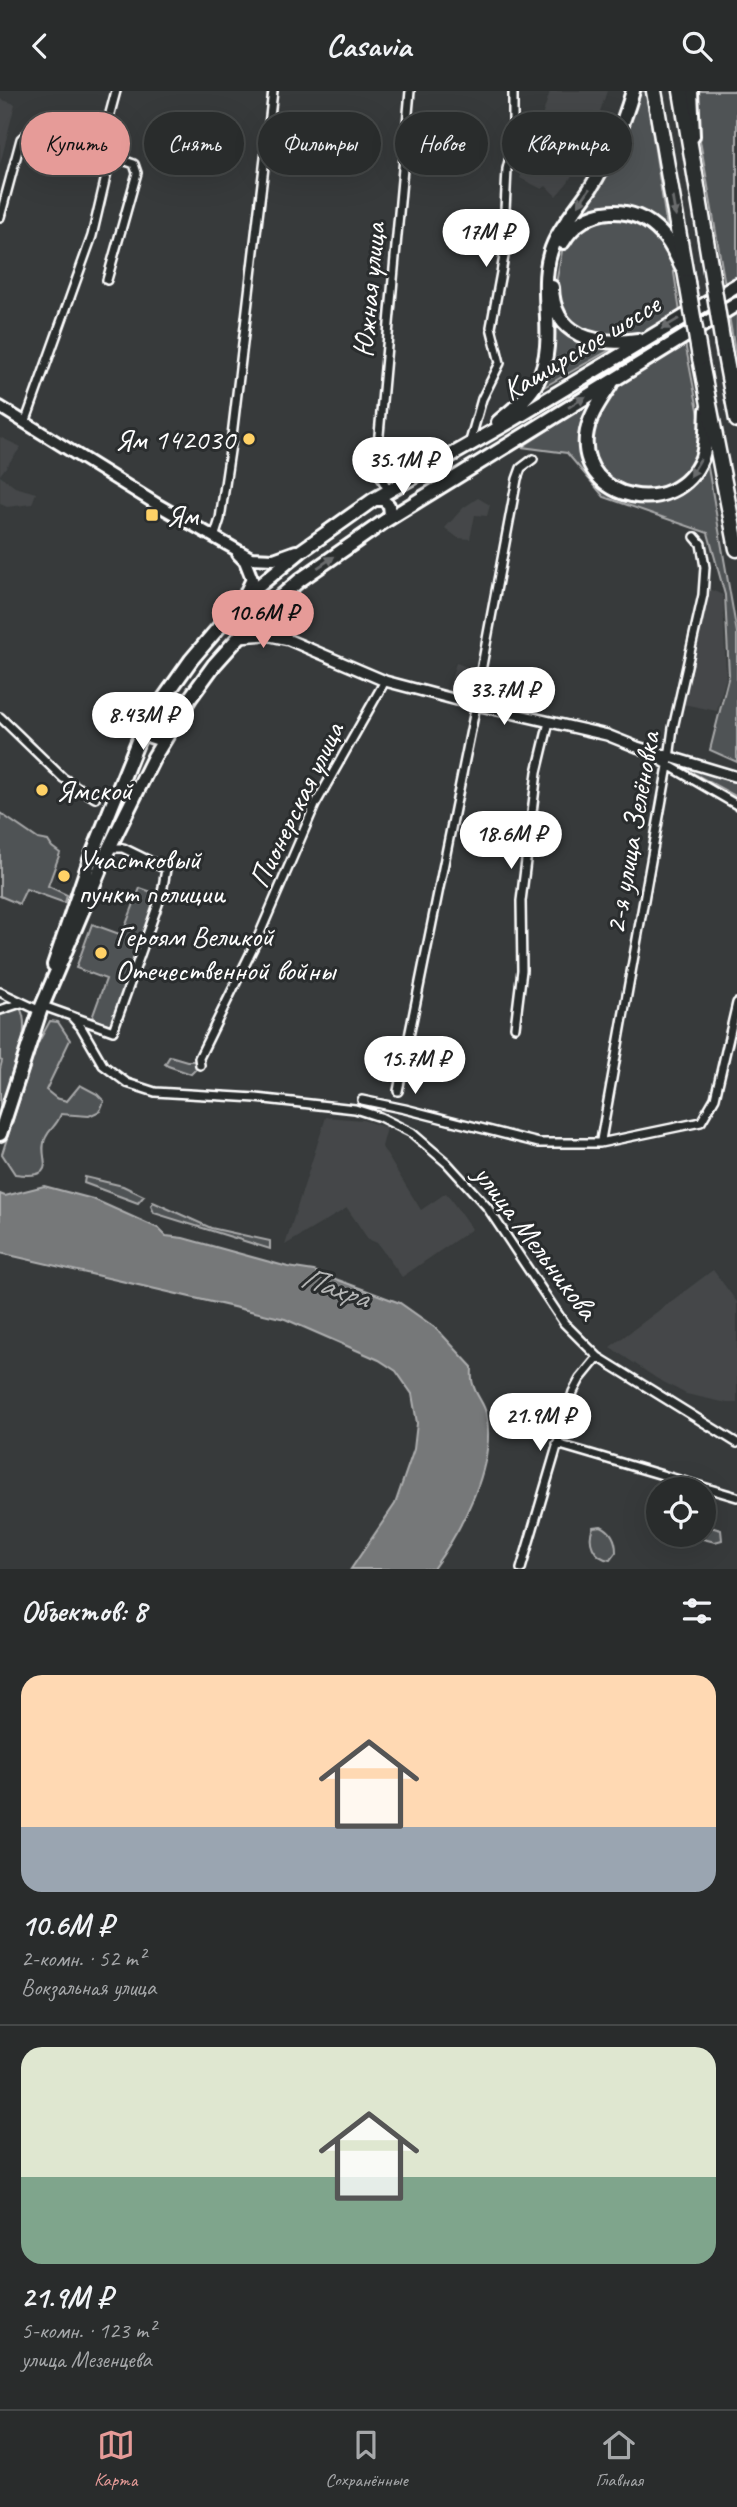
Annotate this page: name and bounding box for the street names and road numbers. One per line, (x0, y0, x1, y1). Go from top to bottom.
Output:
street label: Южная улица (344, 219, 394, 359)
street label: Каширское шоссе (495, 284, 669, 409)
street label: Пионерская улица (240, 714, 353, 894)
street label: 2-я улица Зелёновка (596, 727, 669, 937)
street label: улица Мельникова (464, 1155, 608, 1329)

